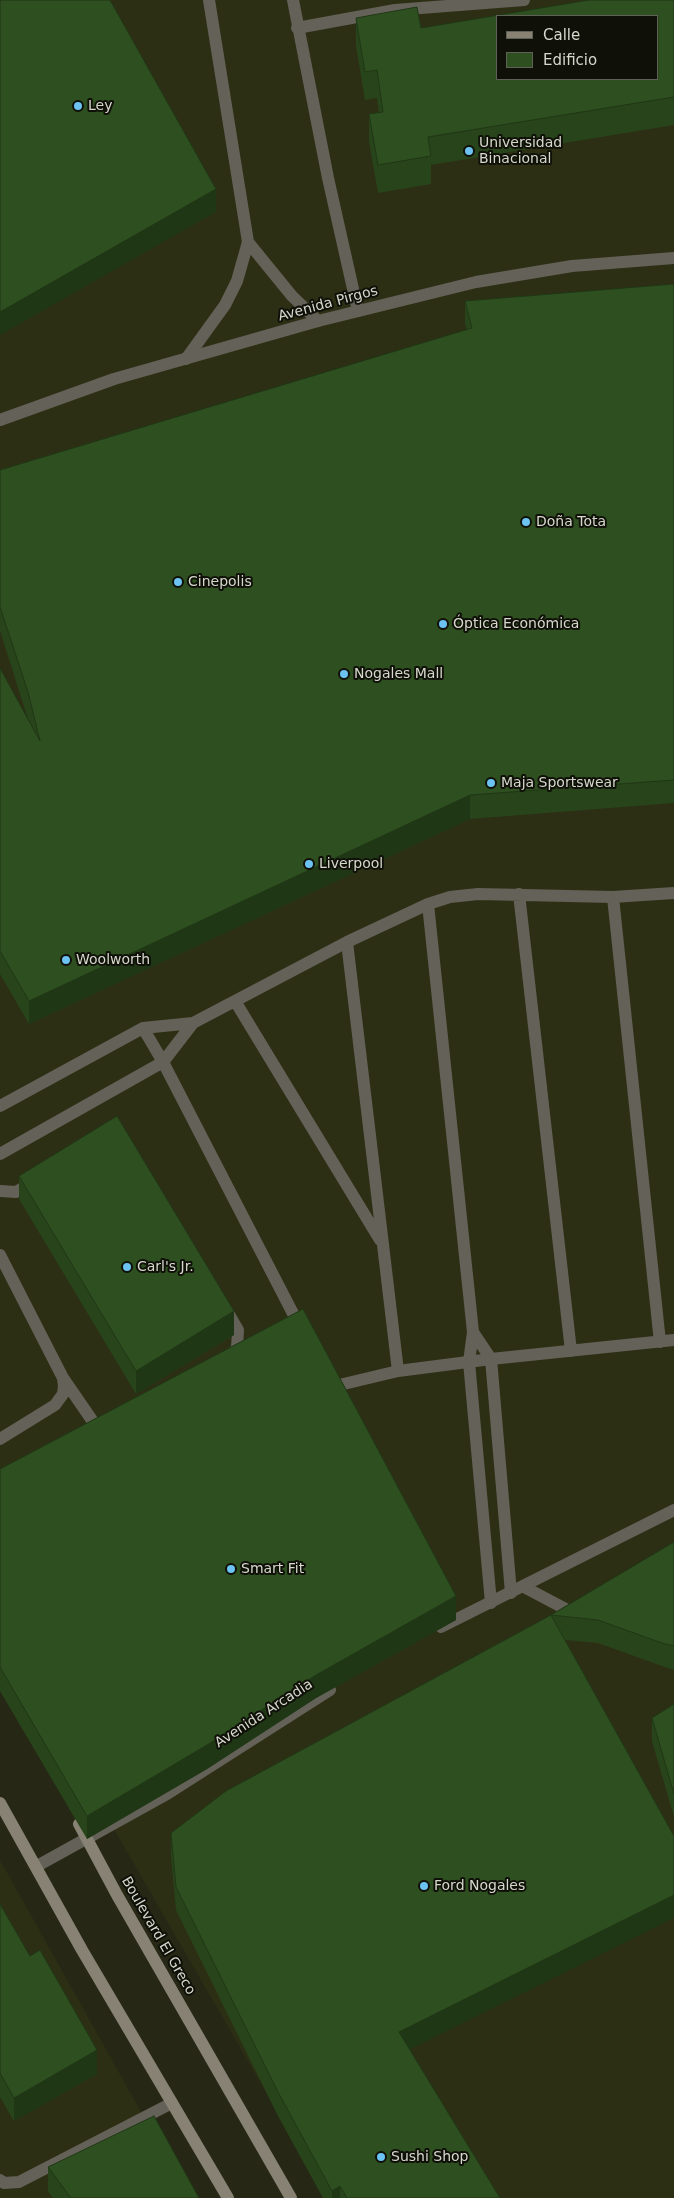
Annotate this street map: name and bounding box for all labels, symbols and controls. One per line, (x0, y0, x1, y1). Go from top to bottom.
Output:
legend (497, 15, 659, 80)
text: Calle (543, 26, 580, 44)
text: Edificio (543, 51, 597, 69)
place label: Ley (88, 98, 112, 114)
marker: Ley (72, 100, 84, 112)
place label: Universidad Binacional (479, 135, 562, 168)
marker: Universidad Binacional (463, 145, 475, 157)
street label: Avenida Pirgos (276, 283, 380, 325)
place label: Doña Tota (536, 514, 606, 530)
marker: Doña Tota (520, 516, 532, 528)
place label: Cinepolis (188, 574, 252, 590)
marker: Cinepolis (172, 576, 184, 588)
place label: Óptica Económica (453, 616, 579, 632)
marker: Óptica Económica (437, 618, 449, 630)
place label: Nogales Mall (354, 666, 443, 682)
marker: Nogales Mall (338, 668, 350, 680)
place label: Maja Sportswear (501, 775, 618, 791)
marker: Maja Sportswear (485, 777, 497, 789)
place label: Liverpool (319, 856, 383, 872)
marker: Liverpool (303, 858, 315, 870)
place label: Woolworth (76, 952, 150, 968)
marker: Woolworth (60, 954, 72, 966)
place label: Carl's Jr. (137, 1259, 194, 1275)
marker: Carl's Jr. (121, 1261, 133, 1273)
place label: Smart Fit (241, 1561, 304, 1577)
marker: Smart Fit (225, 1563, 237, 1575)
street label: Avenida Arcadia (212, 1676, 316, 1752)
street label: Boulevard El Greco (117, 1874, 199, 1998)
place label: Ford Nogales (434, 1878, 525, 1894)
marker: Ford Nogales (418, 1880, 430, 1892)
place label: Sushi Shop (391, 2149, 468, 2165)
marker: Sushi Shop (375, 2151, 387, 2163)

